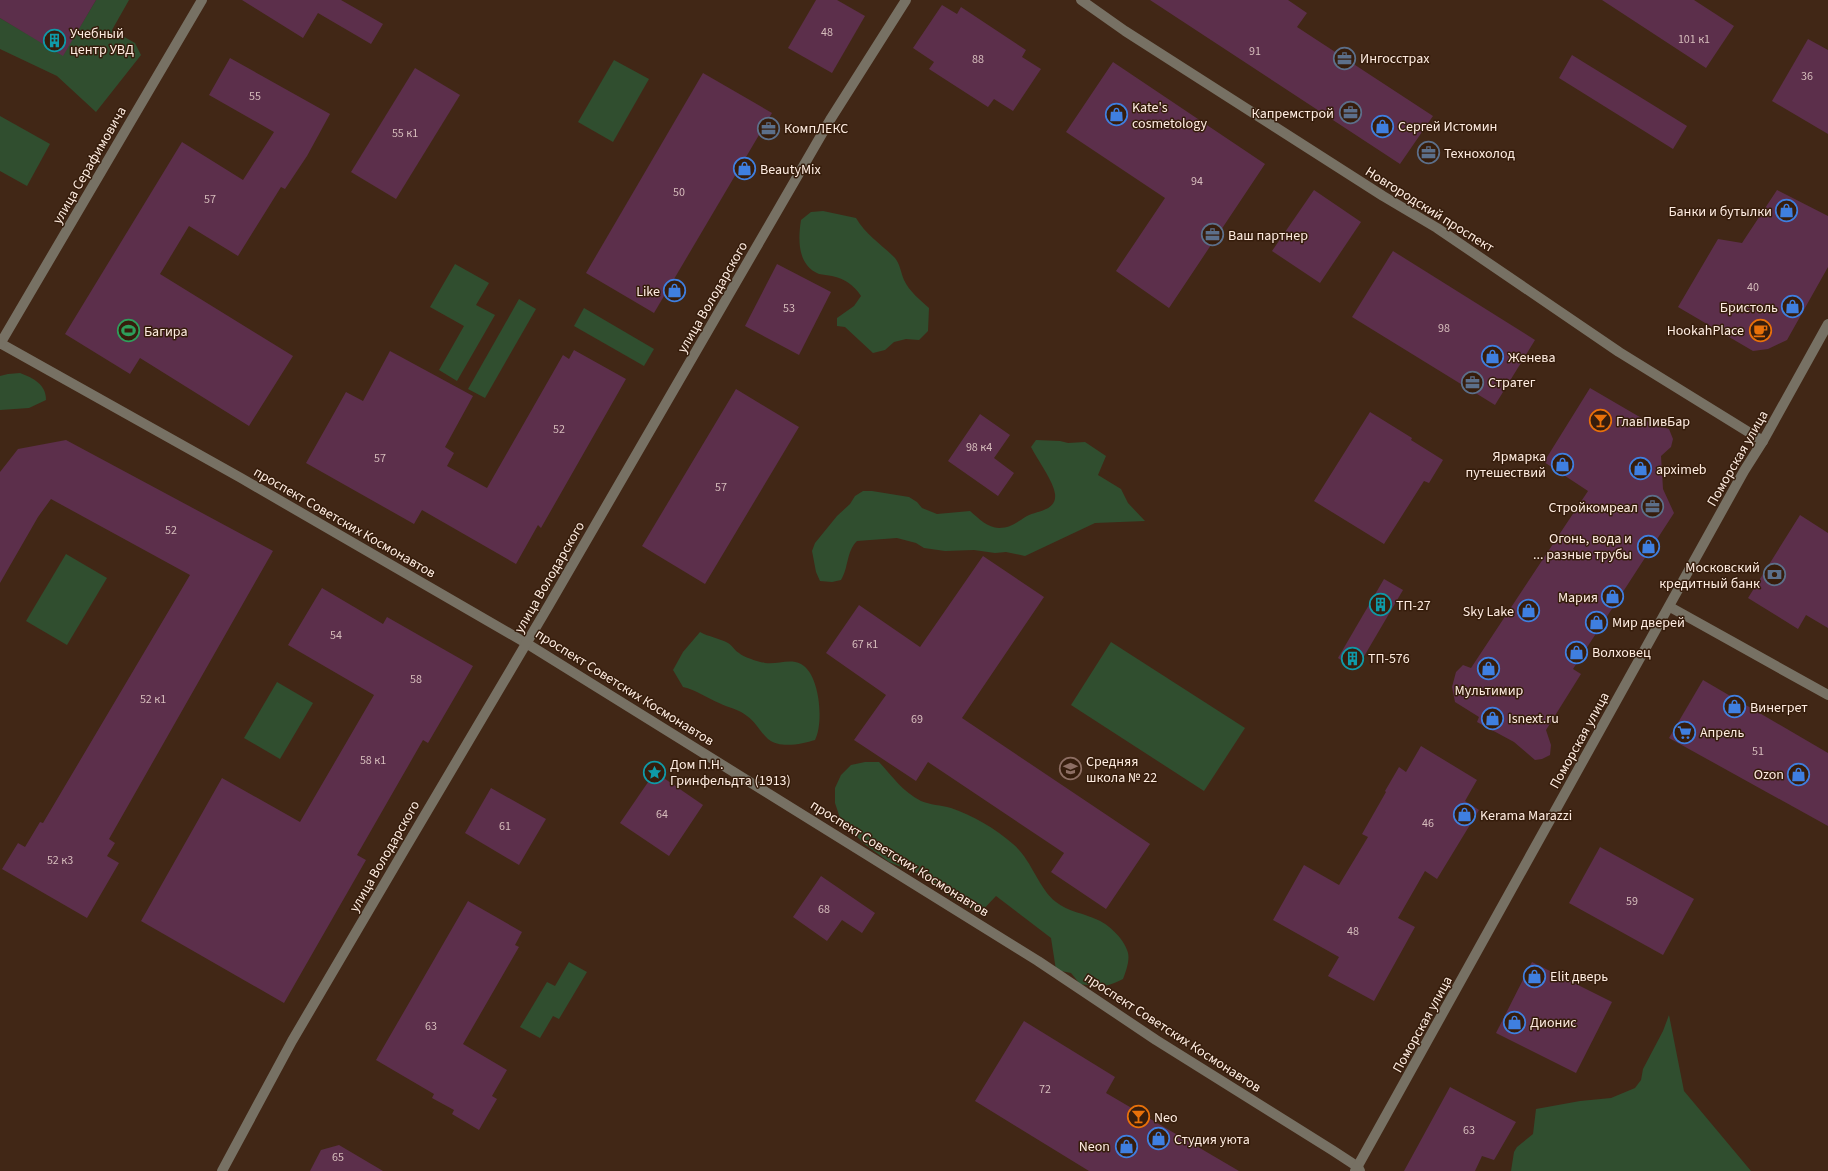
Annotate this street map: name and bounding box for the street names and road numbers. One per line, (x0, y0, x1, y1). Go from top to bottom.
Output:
street label: улица Серафимовича (48, 103, 132, 228)
street label: Новгородский проспект (1361, 162, 1498, 258)
street label: улица Володарского (673, 238, 753, 357)
street label: Поморская улица (1702, 407, 1773, 510)
street label: проспект Советских Космонавтов (250, 462, 439, 583)
street label: улица Володарского (510, 518, 590, 637)
street label: проспект Советских Космонавтов (531, 624, 718, 751)
street label: Поморская улица (1545, 689, 1615, 792)
street label: проспект Советских Космонавтов (806, 795, 993, 922)
street label: улица Володарского (345, 797, 425, 916)
street label: проспект Советских Космонавтов (1080, 968, 1265, 1098)
street label: Поморская улица (1388, 973, 1458, 1076)

